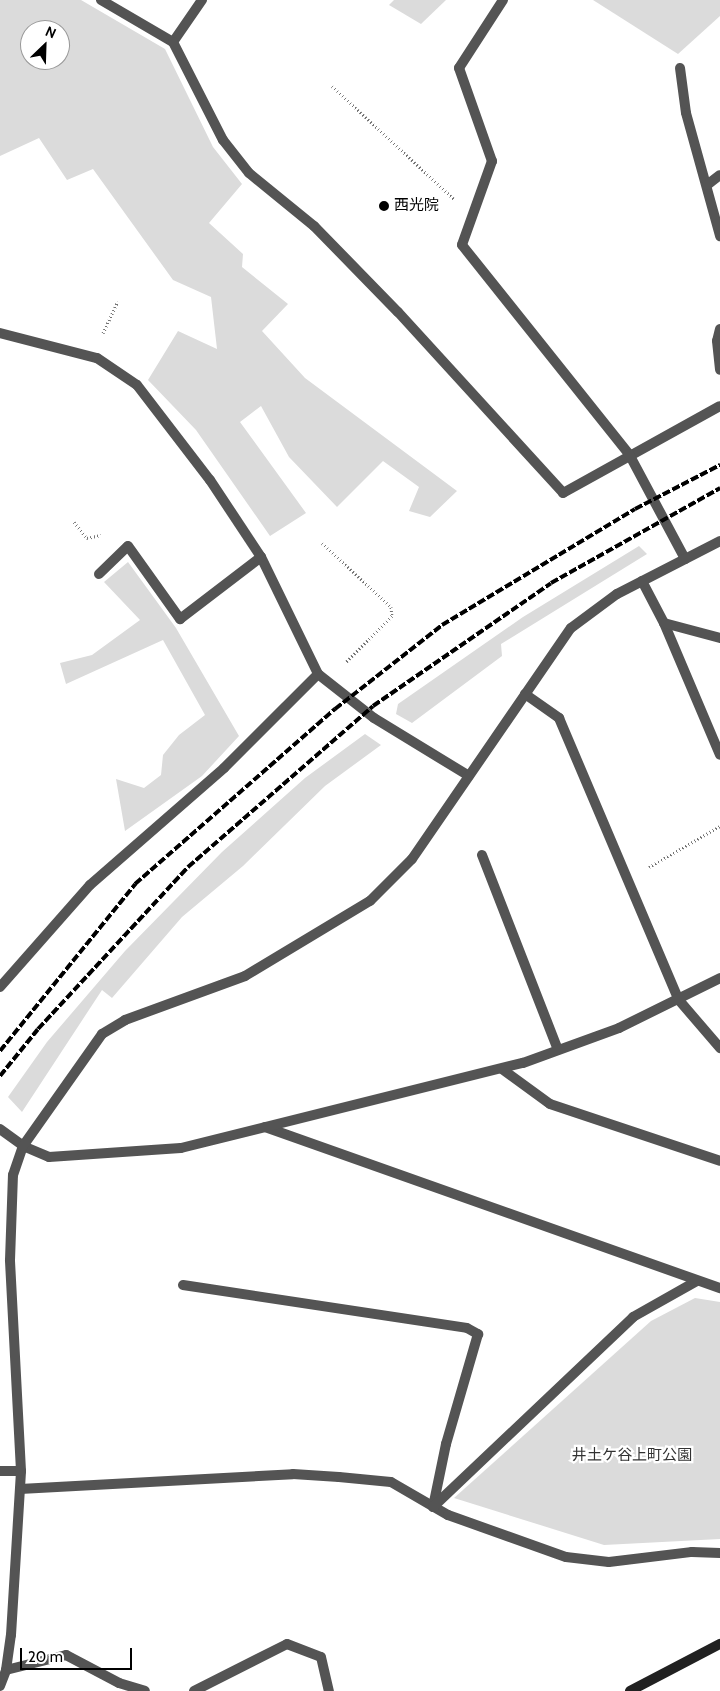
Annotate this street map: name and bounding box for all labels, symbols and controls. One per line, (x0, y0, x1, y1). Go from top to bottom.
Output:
north arrow (20, 20, 70, 70)
text: N (43, 22, 59, 42)
place label: 西光院 (394, 197, 439, 215)
marker: 西光院 (378, 200, 390, 212)
park label: 井土ケ谷上町公園 (572, 1447, 692, 1465)
scale bar (22, 1638, 135, 1670)
text: 20 m (28, 1648, 63, 1666)

